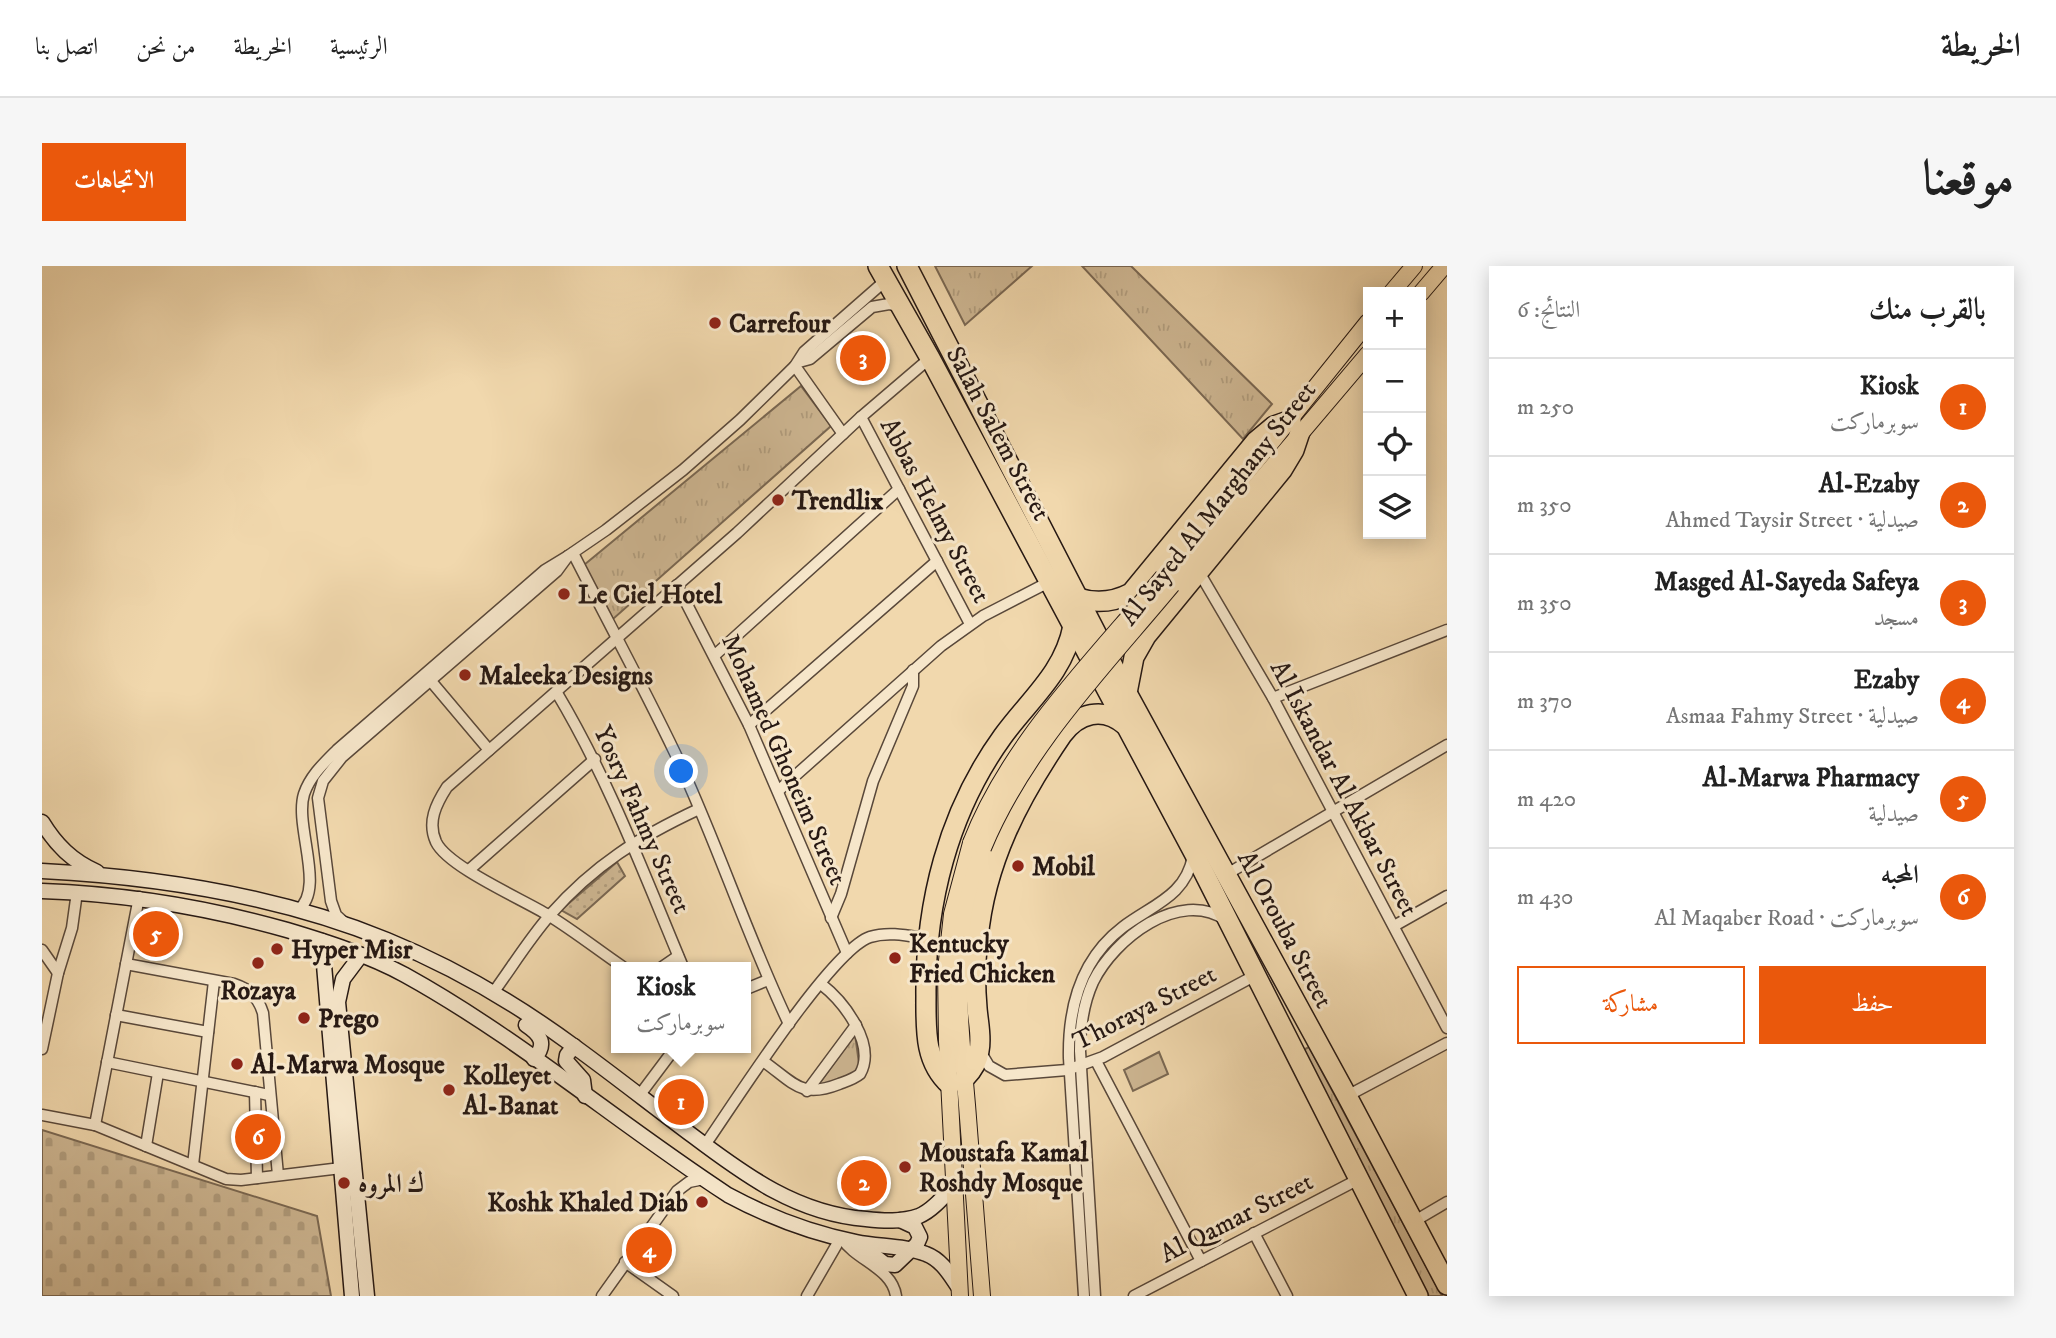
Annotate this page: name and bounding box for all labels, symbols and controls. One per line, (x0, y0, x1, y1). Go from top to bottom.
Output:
text: الخريطة (1941, 26, 2021, 67)
text: اتصل بنا (35, 32, 98, 62)
text: من نحن (136, 32, 196, 62)
text: الخريطة (234, 32, 292, 62)
text: الرئيسية (330, 32, 388, 62)
button: الاتجاهات (42, 143, 186, 221)
text: موقعنا (1922, 149, 2014, 211)
map controls (1363, 287, 1426, 539)
button: + (1363, 287, 1426, 350)
text: بالقرب منك (1869, 292, 1986, 329)
text: النتائج: 6 (1517, 296, 1580, 325)
place label: Carrefour (729, 308, 831, 341)
marker: Carrefour (707, 315, 723, 331)
pin: 3 (840, 332, 886, 384)
street label: Salah Salem Street (938, 341, 1057, 526)
button: − (1363, 350, 1426, 413)
text: Kiosk (1860, 370, 1919, 403)
street label: Al Sayed Al Marghany Street (1113, 375, 1324, 633)
text: 250 m (1517, 393, 1574, 422)
text: 1 (1959, 393, 1967, 422)
text: سوبرماركت (1830, 408, 1919, 437)
street label: Abbas Helmy Street (872, 412, 997, 609)
button: locate (1363, 413, 1426, 476)
text: Al-Ezaby (1819, 468, 1919, 501)
button: layers (1363, 476, 1426, 539)
place label: Trendlix (791, 485, 883, 518)
text: 350 m (1517, 491, 1572, 520)
text: 2 (1957, 491, 1969, 520)
marker: Trendlix (770, 492, 786, 508)
text: صيدلية · Ahmed Taysir Street (1665, 506, 1919, 535)
text: Masged Al-Sayeda Safeya (1654, 566, 1919, 599)
place label: Le Ciel Hotel (578, 579, 723, 612)
marker: Le Ciel Hotel (556, 586, 572, 602)
text: 350 m (1517, 589, 1572, 618)
text: 3 (1959, 589, 1967, 618)
text: مسجد (1874, 604, 1919, 633)
street label: Mohamed Ghoneim Street (713, 629, 854, 890)
street label: Al Iskandar Al Akbar Street (1262, 655, 1425, 922)
place label: Maleeka Designs (479, 660, 653, 693)
text: Ezaby (1854, 664, 1919, 697)
marker: Maleeka Designs (457, 667, 473, 683)
text: 370 m (1517, 687, 1572, 716)
text: 4 (1956, 687, 1970, 716)
text: صيدلية · Asmaa Fahmy Street (1666, 702, 1919, 731)
street label: Yosry Fahmy Street (585, 721, 698, 919)
your location (664, 754, 698, 788)
text: Al-Marwa Pharmacy (1703, 762, 1919, 795)
text: 420 m (1517, 785, 1576, 814)
text: 5 (1957, 785, 1969, 814)
text: صيدلية (1868, 800, 1919, 829)
street label: Al Orouba Street (1229, 845, 1340, 1014)
place label: Mobil (1032, 851, 1096, 884)
marker: Mobil (1010, 858, 1026, 874)
text: المحبه (1881, 859, 1919, 892)
text: 430 m (1517, 883, 1573, 912)
text: 6 (1957, 883, 1969, 912)
text: سوبرماركت · Al Maqaber Road (1654, 904, 1919, 933)
pin: 5 (133, 908, 179, 960)
place label: Kentucky Fried Chicken (909, 928, 1056, 991)
place label: Hyper Misr (291, 934, 413, 967)
marker: Hyper Misr (269, 941, 285, 957)
marker: Kentucky Fried Chicken (887, 950, 903, 966)
marker: Rozaya (250, 955, 266, 971)
street label: Thoraya Street (1067, 958, 1222, 1059)
popup (611, 962, 751, 1053)
button: مشاركة (1517, 966, 1745, 1044)
button: حفظ (1759, 966, 1986, 1044)
text: Kiosk (636, 971, 696, 1004)
place label: Rozaya (220, 975, 297, 1008)
place label: Prego (318, 1003, 379, 1036)
text: سوبرماركت (636, 1009, 726, 1038)
marker: Prego (296, 1010, 312, 1026)
place label: Al-Marwa Mosque (250, 1049, 445, 1082)
marker: Al-Marwa Mosque (229, 1056, 245, 1072)
place label: Kolleyet Al-Banat (462, 1060, 559, 1123)
pin: 1 (658, 1076, 704, 1128)
marker: Kolleyet Al-Banat (441, 1082, 457, 1098)
pin: 6 (235, 1111, 281, 1163)
place label: Moustafa Kamal Roshdy Mosque (919, 1137, 1089, 1200)
pin: 2 (841, 1157, 887, 1209)
marker: Moustafa Kamal Roshdy Mosque (897, 1159, 913, 1175)
street label: Al Qamar Street (1155, 1166, 1319, 1271)
place label: ك المروه (358, 1168, 424, 1201)
marker: ك المروه (336, 1175, 352, 1191)
place label: Koshk Khaled Diab (487, 1187, 688, 1220)
marker: Koshk Khaled Diab (694, 1194, 710, 1210)
pin: 4 (626, 1224, 672, 1276)

